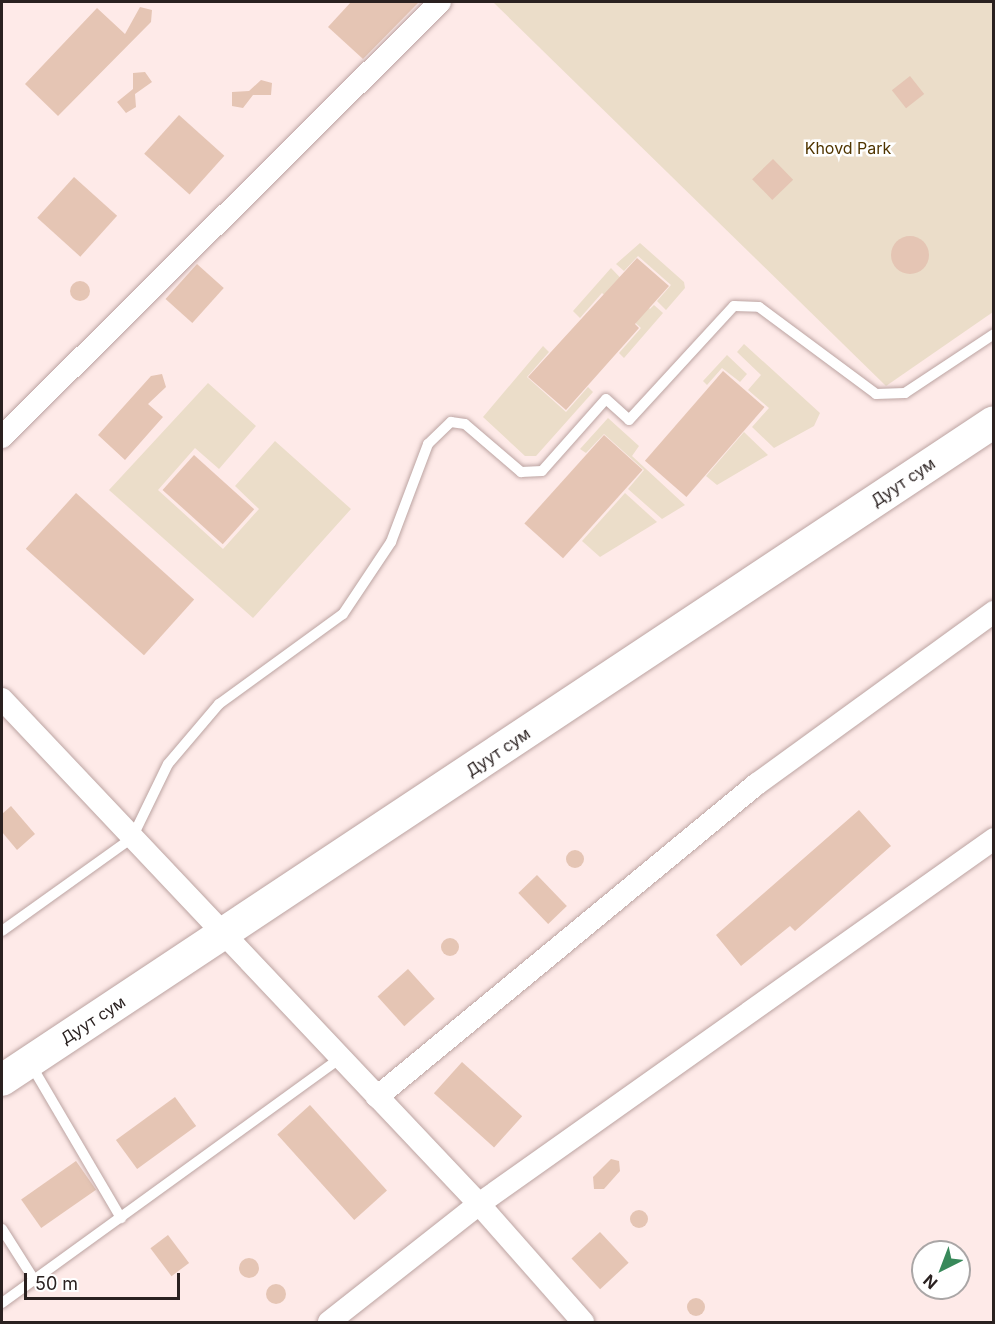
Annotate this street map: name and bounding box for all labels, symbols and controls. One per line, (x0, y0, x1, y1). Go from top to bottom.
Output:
park label: Khovd Park (805, 138, 891, 158)
street label: Дуут сум (867, 454, 939, 510)
street label: Дуут сум (462, 724, 534, 780)
street label: Дуут сум (57, 992, 129, 1048)
north arrow (911, 1240, 971, 1300)
scale bar (27, 1261, 183, 1299)
text: N (919, 1270, 942, 1293)
text: 50 m (35, 1273, 78, 1294)

